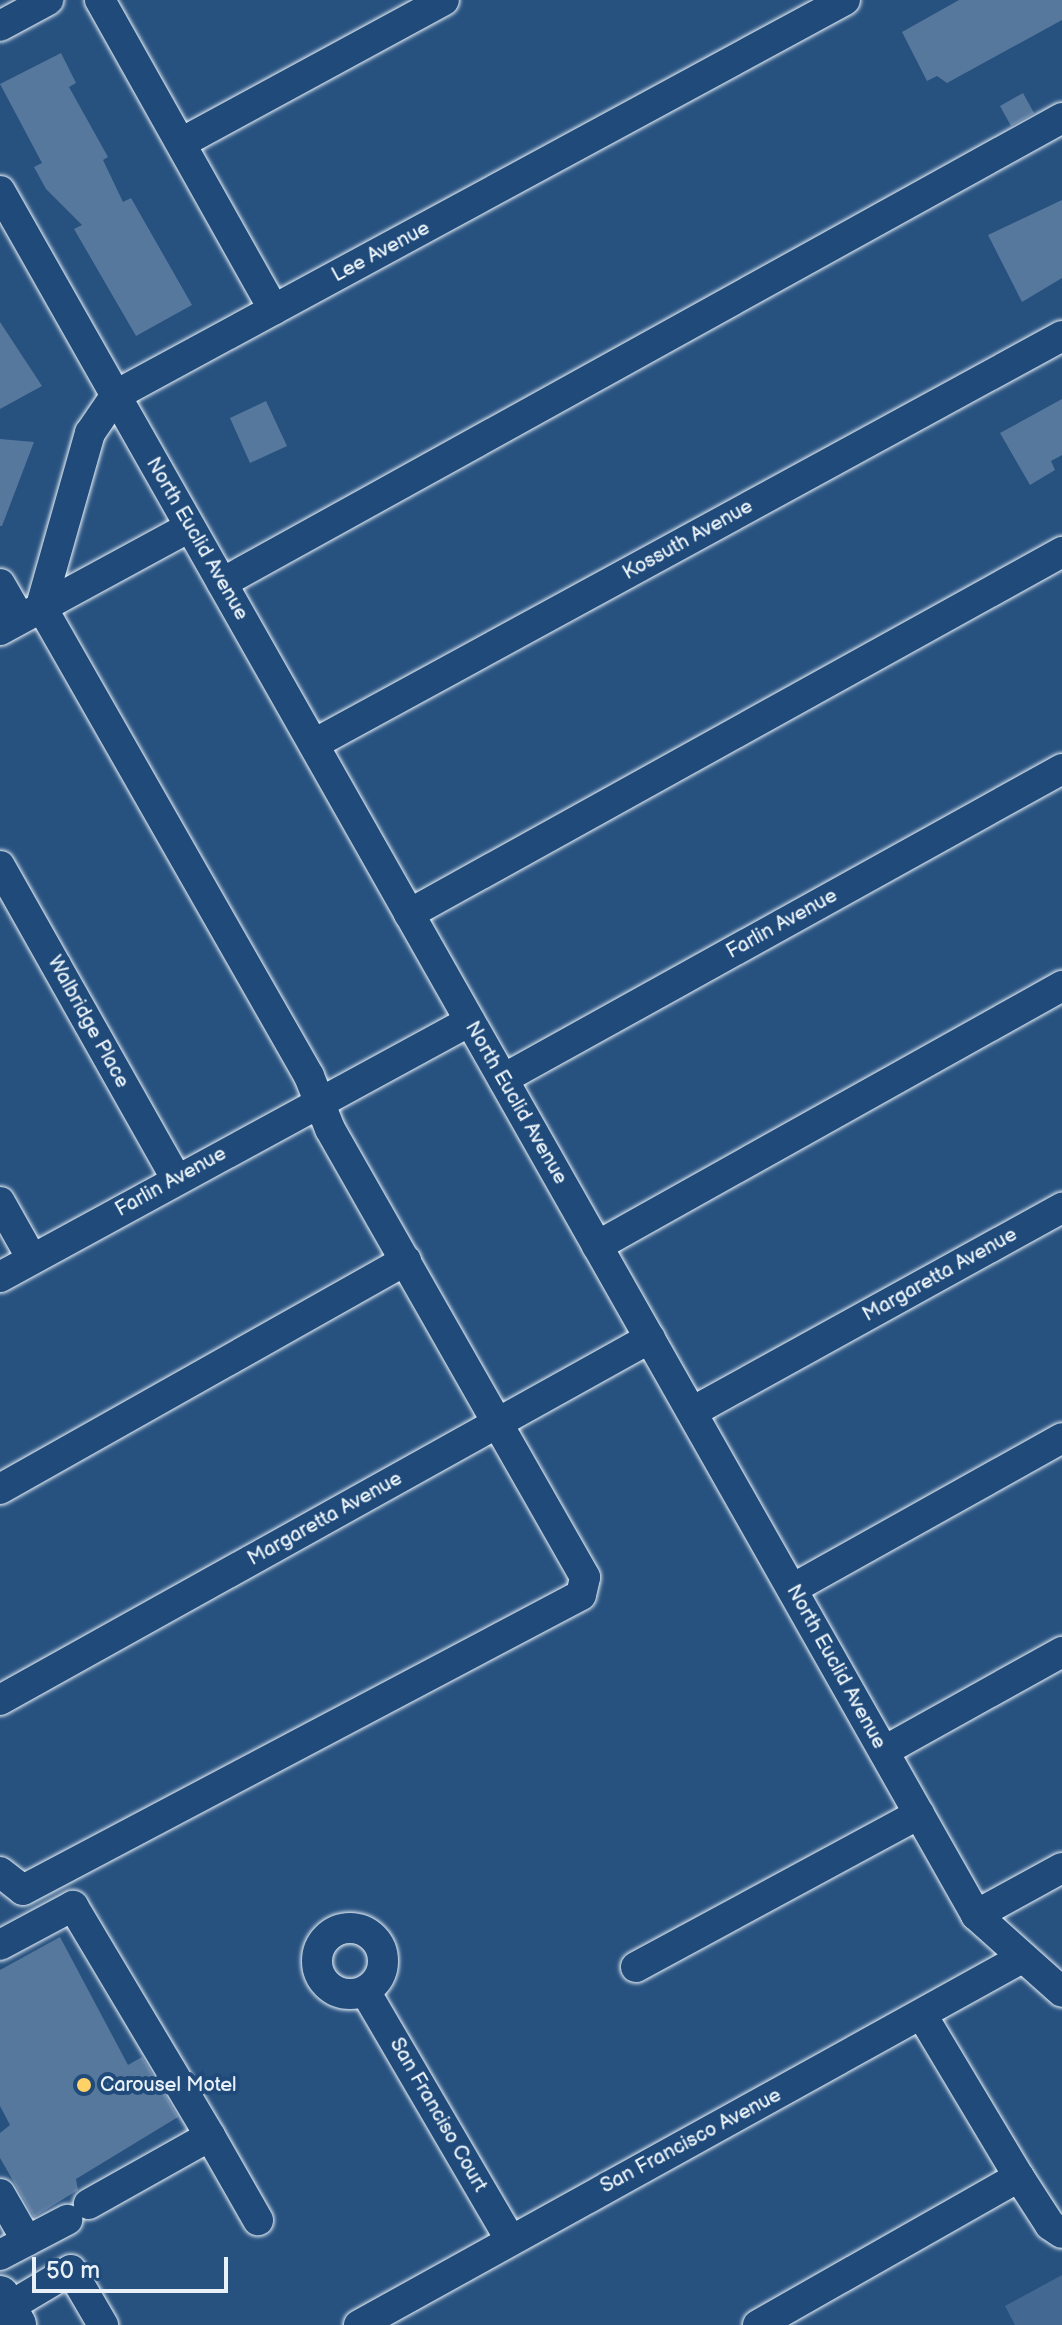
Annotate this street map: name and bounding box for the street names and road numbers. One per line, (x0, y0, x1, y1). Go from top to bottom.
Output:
street label: Lee Avenue (328, 216, 434, 288)
street label: North Euclid Avenue (141, 453, 253, 625)
street label: Kossuth Avenue (619, 494, 757, 586)
street label: Farlin Avenue (722, 884, 842, 964)
street label: Walbridge Place (42, 952, 134, 1092)
street label: North Euclid Avenue (460, 1017, 572, 1189)
street label: Farlin Avenue (111, 1142, 231, 1222)
street label: Margaretta Avenue (859, 1223, 1021, 1327)
street label: Margaretta Avenue (244, 1467, 406, 1571)
street label: North Euclid Avenue (781, 1581, 891, 1753)
street label: San Franciso Court (384, 2034, 492, 2196)
street label: San Francisco Avenue (597, 2083, 785, 2199)

